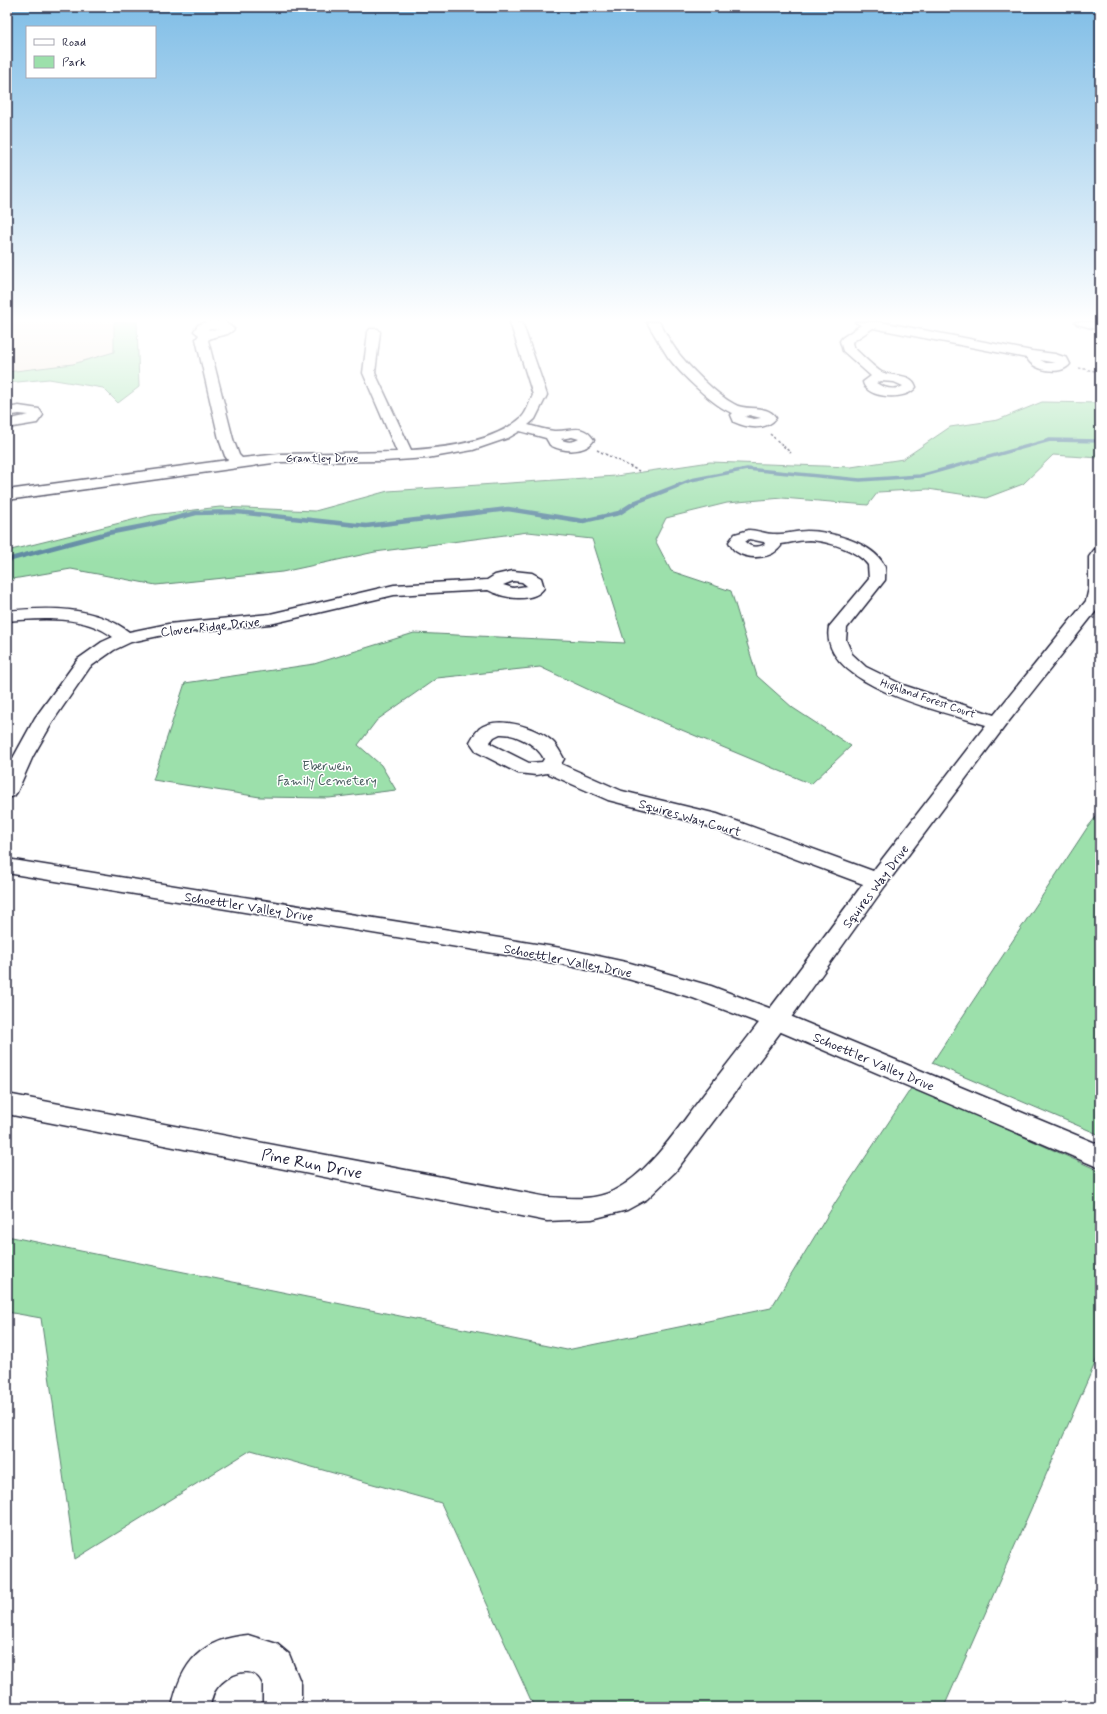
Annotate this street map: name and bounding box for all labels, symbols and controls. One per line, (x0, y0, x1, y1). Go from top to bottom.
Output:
legend (26, 26, 156, 78)
text: Road (62, 35, 86, 51)
text: Park (62, 55, 86, 71)
street label: Grantley Drive (286, 452, 358, 466)
street label: Clover Ridge Drive (160, 614, 261, 641)
street label: Highland Forest Court (878, 676, 977, 724)
park label: Eberwein Family Cemetery (277, 758, 377, 790)
street label: Squires Way Court (637, 796, 743, 841)
street label: Squires Way Drive (839, 842, 913, 932)
street label: Schoettler Valley Drive (183, 889, 314, 926)
street label: Schoettler Valley Drive (502, 941, 633, 982)
street label: Schoettler Valley Drive (810, 1029, 937, 1096)
street label: Pine Run Drive (260, 1144, 364, 1185)

